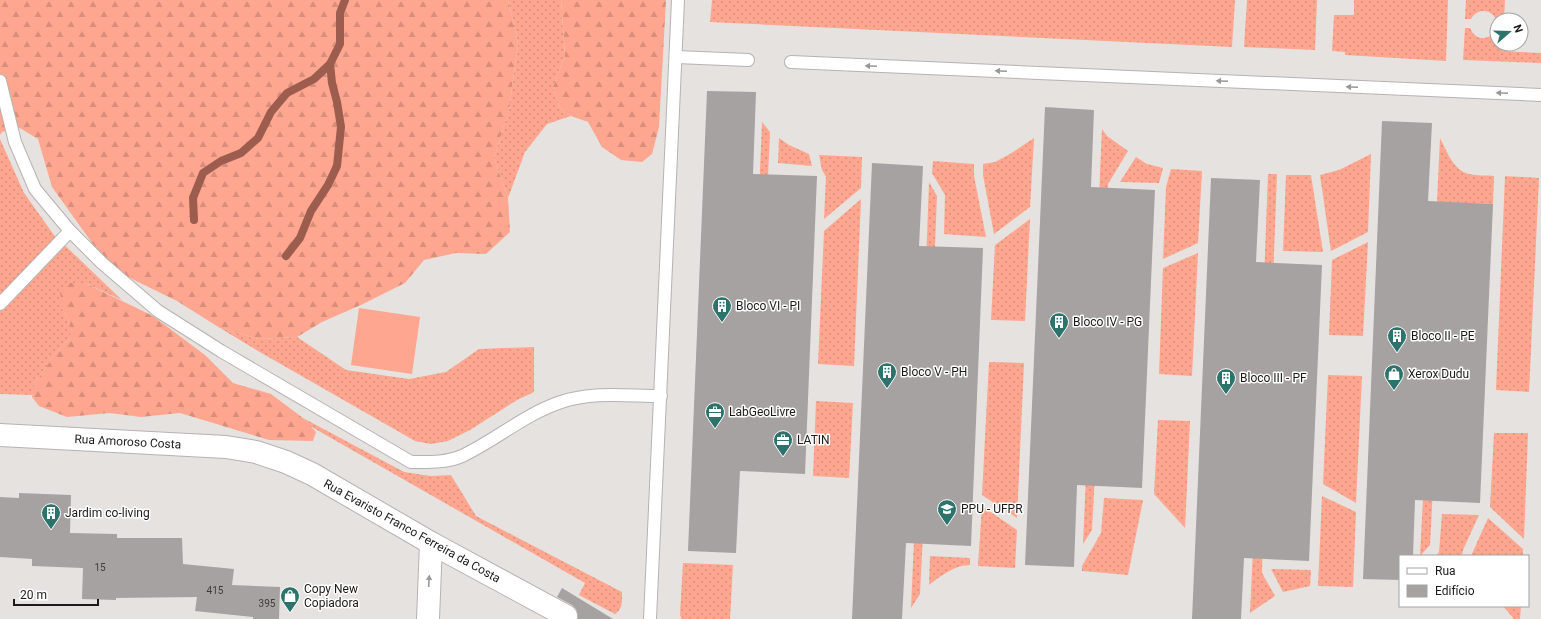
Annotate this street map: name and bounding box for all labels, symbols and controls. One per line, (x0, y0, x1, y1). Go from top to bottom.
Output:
north arrow (1489, 12, 1529, 52)
text: N (1510, 23, 1525, 35)
one-way arrow (865, 62, 877, 69)
one-way arrow (995, 67, 1007, 74)
one-way arrow (1216, 77, 1228, 84)
one-way arrow (1346, 83, 1358, 90)
one-way arrow (1495, 90, 1508, 96)
building icon: Bloco VI - PI (711, 295, 733, 323)
place label: Bloco VI - PI (736, 299, 800, 313)
building icon: Bloco IV - PG (1048, 311, 1070, 339)
place label: Bloco IV - PG (1073, 315, 1142, 329)
building icon: Bloco II - PE (1386, 325, 1408, 353)
place label: Bloco II - PE (1411, 329, 1475, 343)
building icon: Bloco V - PH (876, 361, 898, 389)
shop icon: Xerox Dudu (1383, 363, 1405, 391)
place label: Bloco V - PH (901, 365, 967, 379)
building icon: Bloco III - PF (1215, 367, 1237, 395)
place label: Xerox Dudu (1408, 367, 1469, 381)
place label: Bloco III - PF (1240, 371, 1307, 385)
office icon: LabGeoLivre (704, 401, 726, 429)
place label: LabGeoLivre (729, 405, 796, 419)
office icon: LATIN (772, 429, 794, 457)
street label: Rua Amoroso Costa (74, 432, 182, 452)
place label: LATIN (797, 433, 830, 447)
street label: Rua Evaristo Franco Ferreira da Costa (321, 476, 503, 586)
school or university icon: PPU - UFPR (936, 498, 958, 526)
building icon: Jardim co-living (40, 502, 62, 530)
place label: PPU - UFPR (961, 502, 1023, 516)
place label: Jardim co-living (65, 506, 150, 520)
legend (1399, 555, 1529, 607)
house number: 15 (94, 562, 106, 573)
text: Rua (1435, 564, 1456, 578)
one-way arrow (426, 575, 433, 587)
scale bar (14, 581, 98, 607)
place label: Copy New Copiadora (304, 582, 359, 610)
text: Edifício (1435, 584, 1475, 598)
house number: 415 (207, 585, 224, 596)
shop icon: Copy New Copiadora (279, 585, 301, 613)
text: 20 m (20, 588, 47, 602)
house number: 395 (259, 598, 276, 609)

